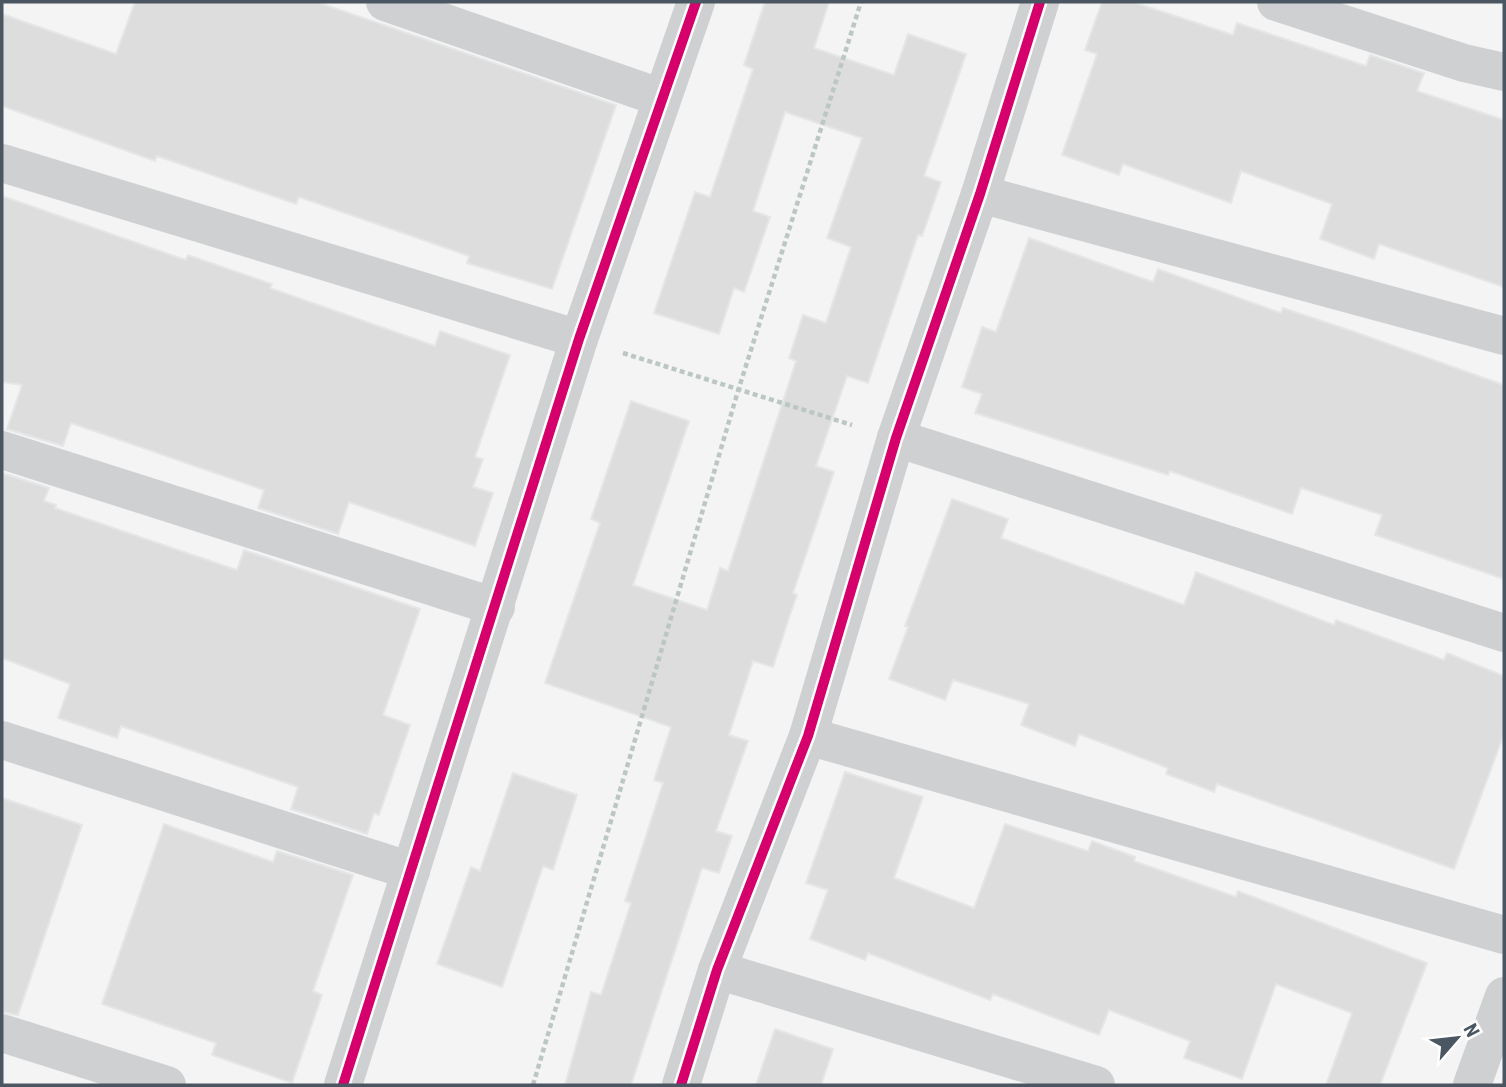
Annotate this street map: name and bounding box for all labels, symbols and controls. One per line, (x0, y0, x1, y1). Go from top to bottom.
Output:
north arrow (1422, 1003, 1492, 1073)
text: N (1459, 1020, 1484, 1041)

